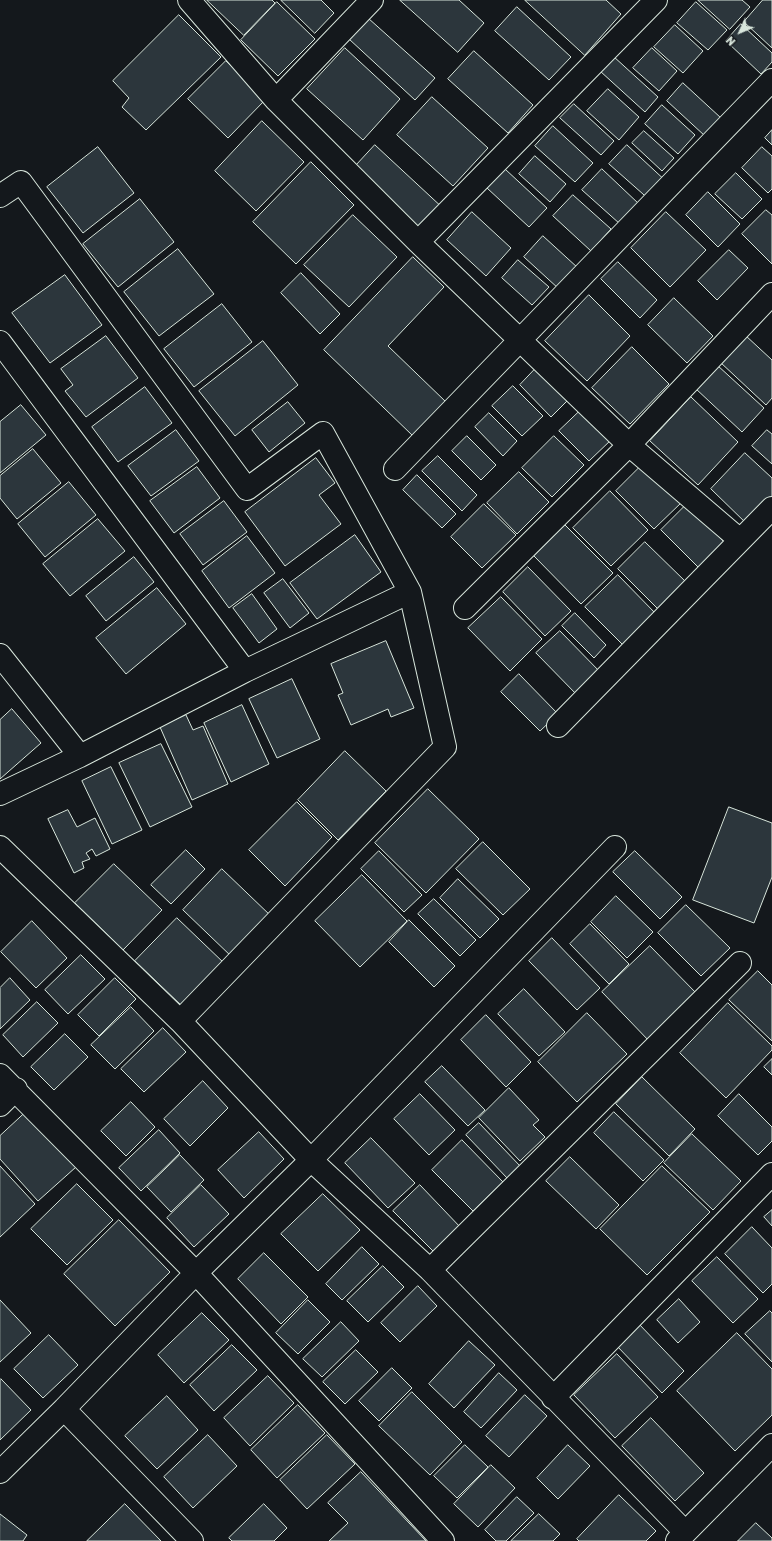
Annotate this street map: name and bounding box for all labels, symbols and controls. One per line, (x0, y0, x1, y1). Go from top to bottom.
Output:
north arrow (720, 12, 760, 52)
text: N (724, 33, 738, 48)

